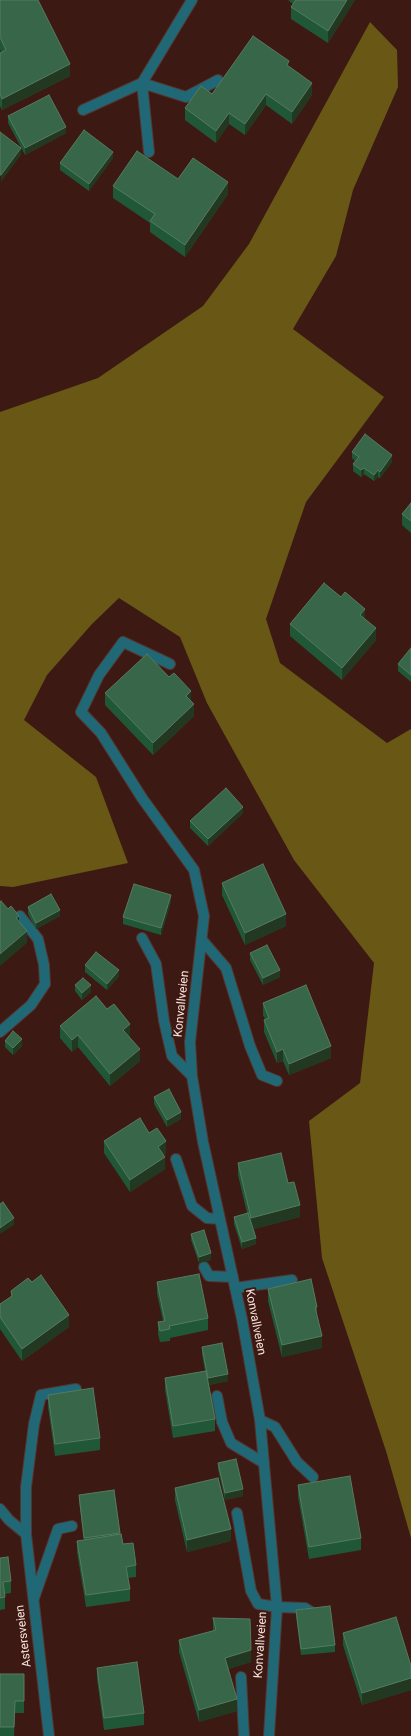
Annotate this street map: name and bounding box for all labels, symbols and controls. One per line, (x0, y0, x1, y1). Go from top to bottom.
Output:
street label: Konvallveien (171, 970, 193, 1038)
street label: Konvallveien (242, 1288, 268, 1356)
street label: Astersveien (13, 1604, 35, 1668)
street label: Konvallveien (251, 1611, 271, 1679)

